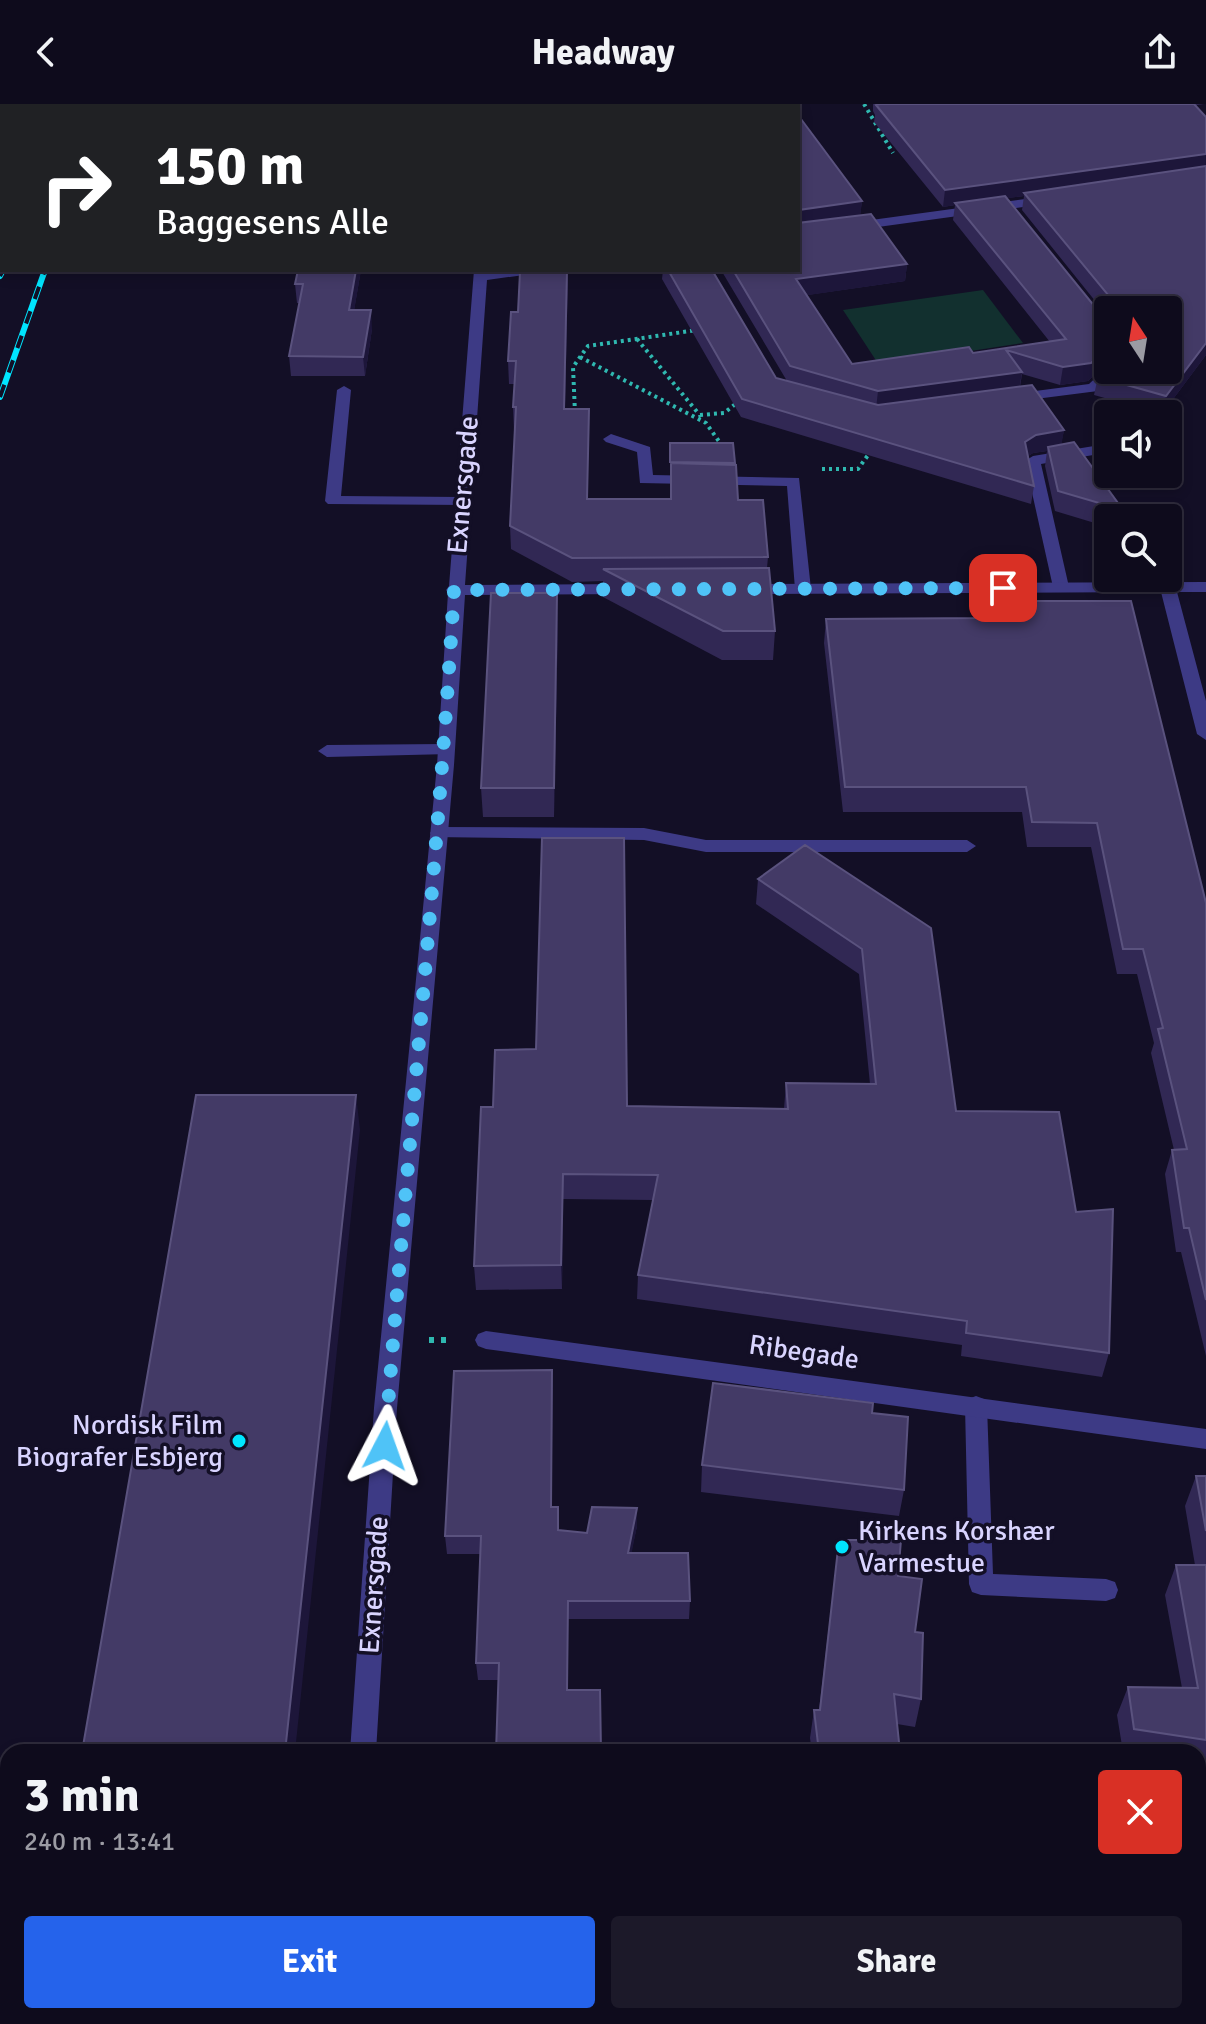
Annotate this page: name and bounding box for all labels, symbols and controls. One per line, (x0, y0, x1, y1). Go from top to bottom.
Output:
icon: back (24, 30, 68, 74)
text: Headway (531, 30, 675, 75)
icon: share (1138, 30, 1182, 74)
text: 150 m (156, 131, 304, 200)
icon: right (24, 136, 128, 240)
text: Baggesens Alle (156, 200, 389, 245)
north arrow (1094, 296, 1182, 384)
map controls (1094, 296, 1182, 592)
button: sound (1094, 400, 1182, 488)
street label: Exnersgade (440, 415, 486, 555)
button: search (1094, 504, 1182, 592)
pin (969, 554, 1037, 622)
icon: arrive (981, 566, 1025, 610)
street label: Ribegade (747, 1327, 861, 1377)
position arrow (343, 1404, 427, 1488)
place label: Nordisk Film Biografer Esbjerg (16, 1408, 223, 1474)
marker: Nordisk Film Biografer Esbjerg (230, 1432, 248, 1450)
place label: Kirkens Korshær Varmestue (858, 1514, 1055, 1580)
street label: Exnersgade (352, 1515, 396, 1655)
marker: Kirkens Korshær Varmestue (833, 1538, 851, 1556)
text: 3 min (24, 1766, 140, 1825)
button: close (1098, 1770, 1182, 1854)
text: 240 m · 13:41 (24, 1826, 175, 1858)
button: Exit (24, 1916, 595, 2008)
button: Share (611, 1916, 1182, 2008)

